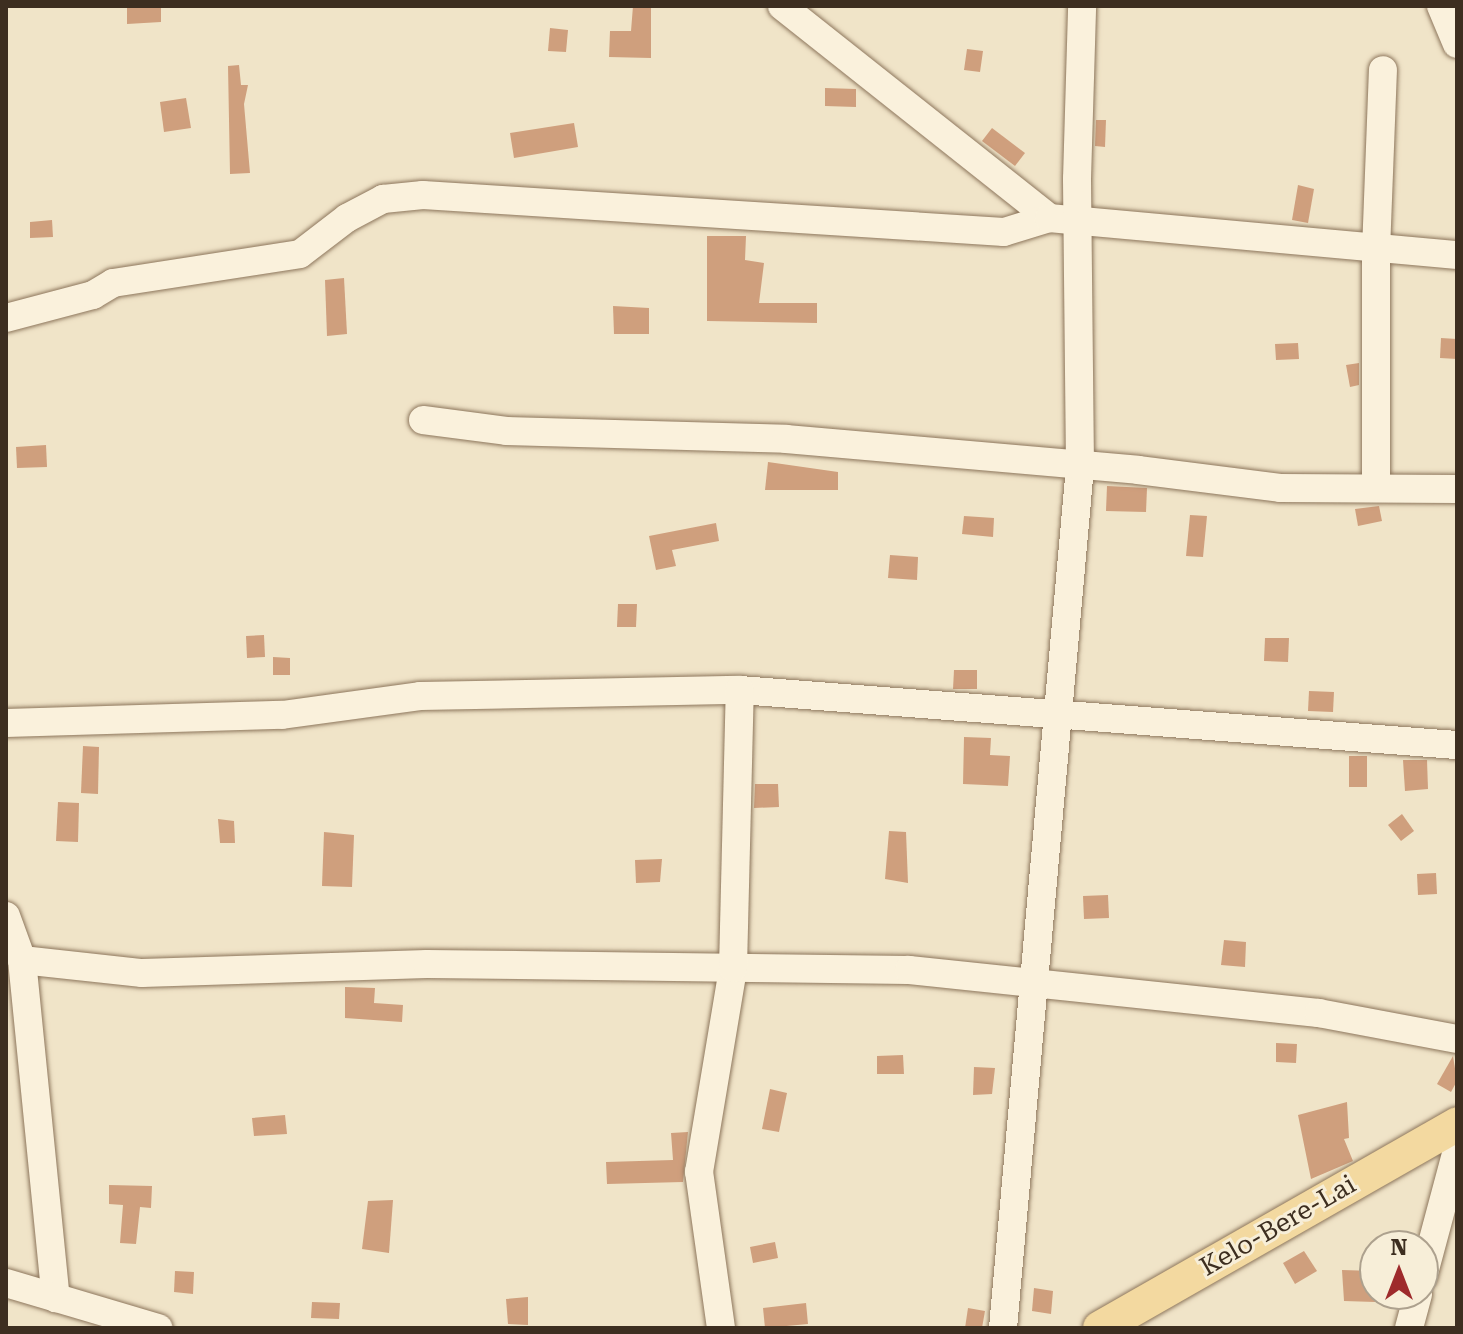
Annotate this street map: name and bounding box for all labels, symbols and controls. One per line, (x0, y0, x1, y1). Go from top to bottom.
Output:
street label: Kelo-Bere-Lai (1195, 1169, 1361, 1283)
north arrow (1359, 1230, 1439, 1310)
text: N (1391, 1235, 1407, 1260)

